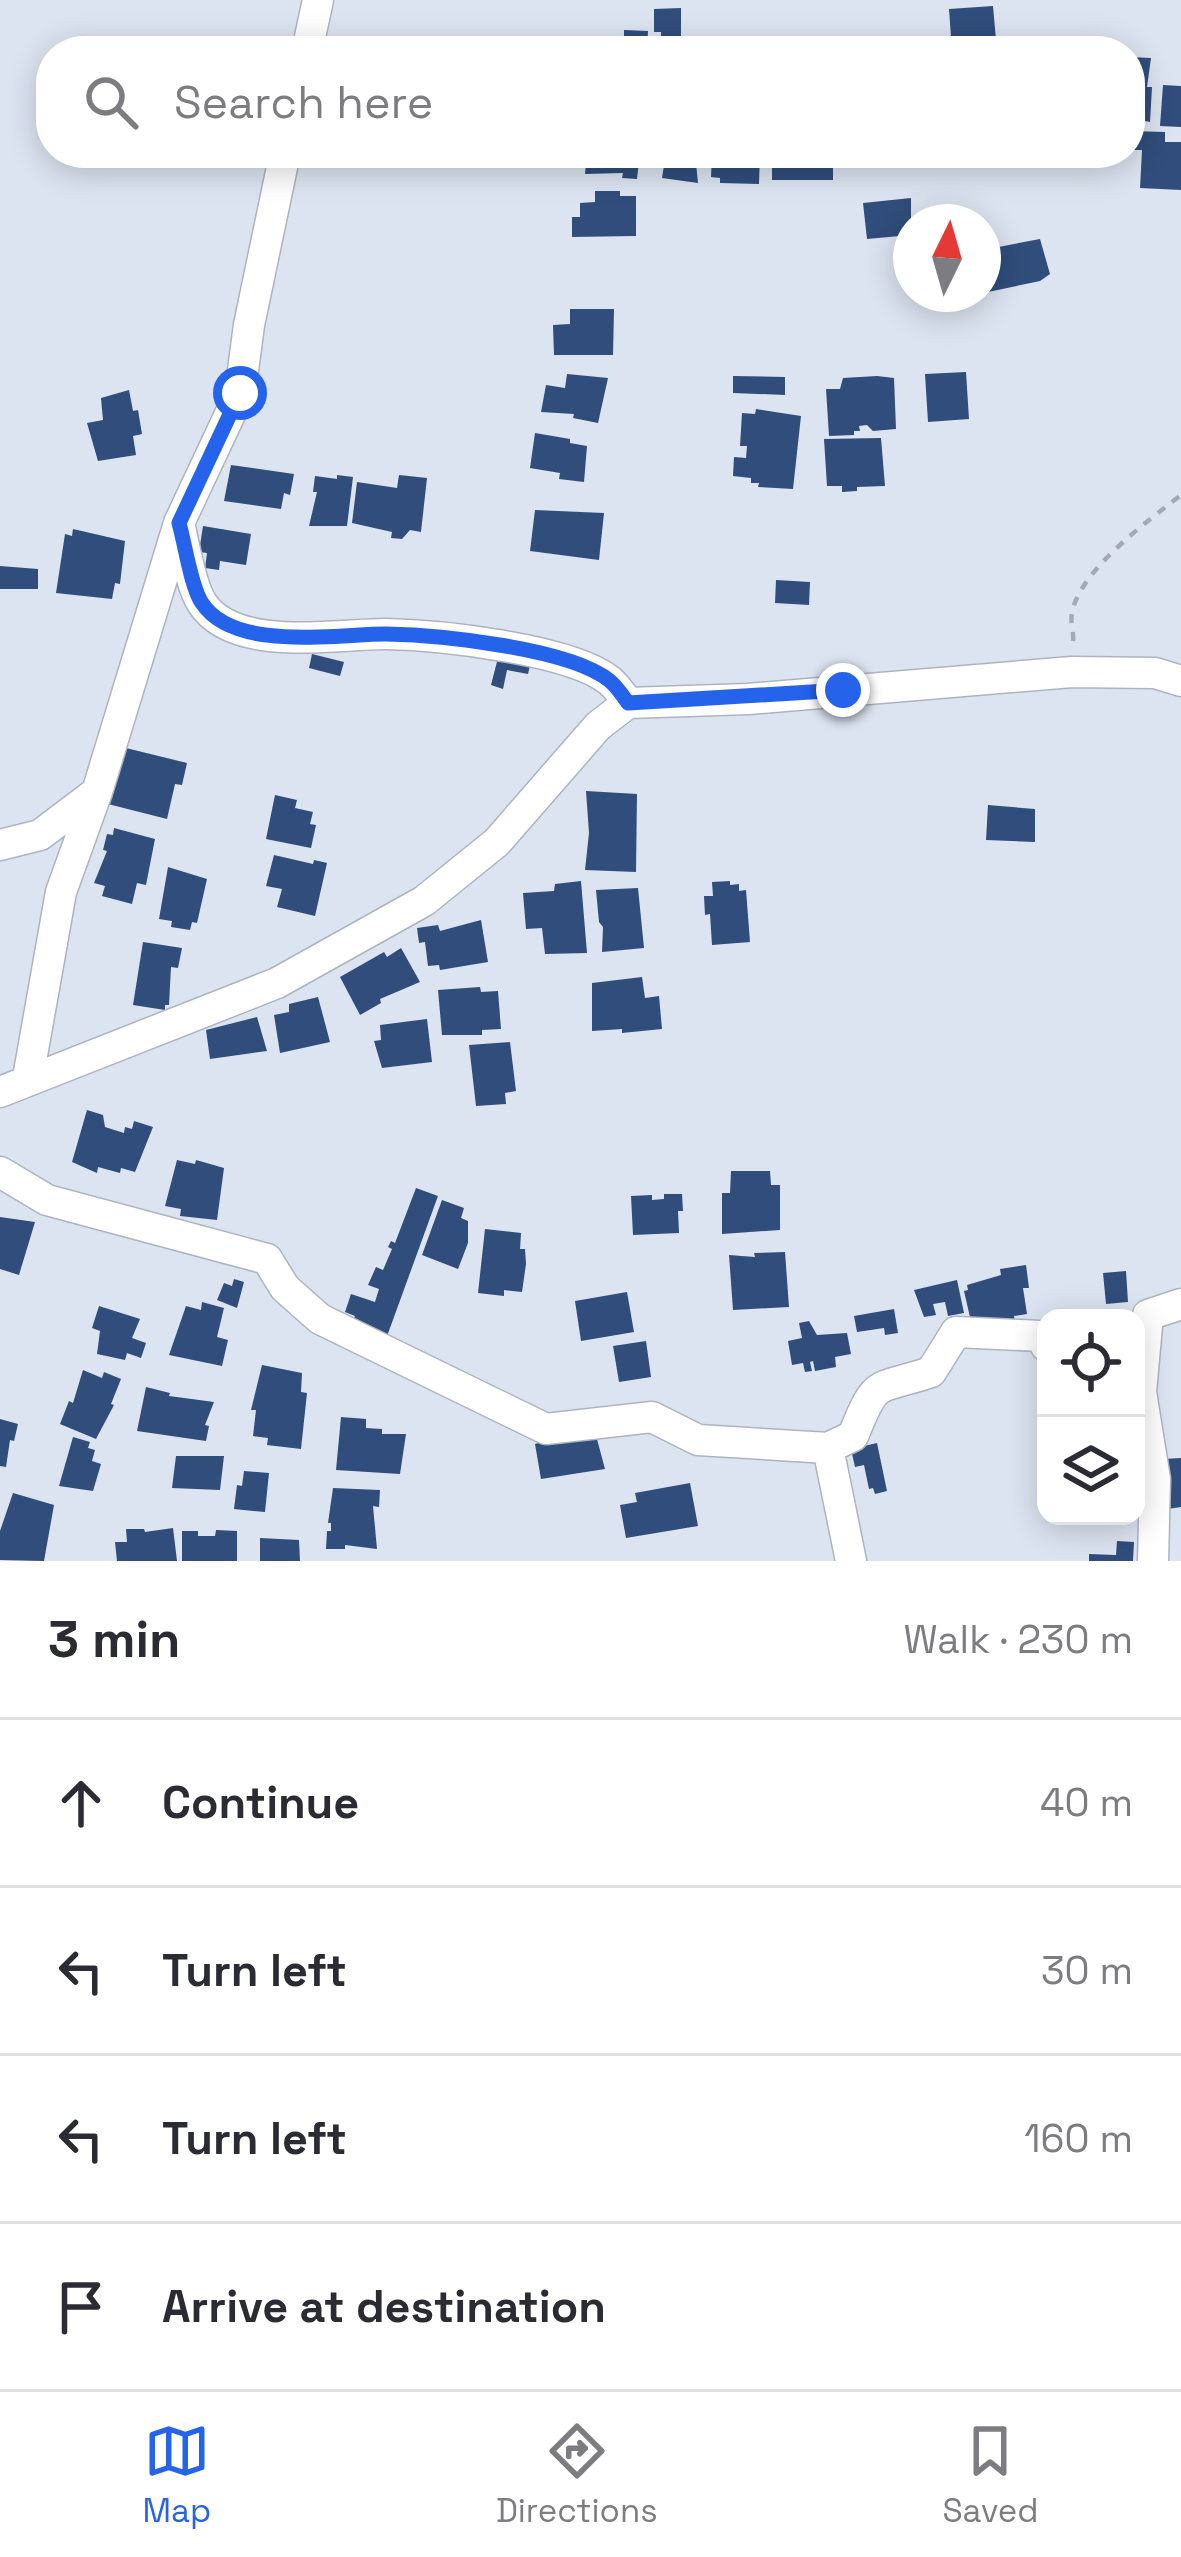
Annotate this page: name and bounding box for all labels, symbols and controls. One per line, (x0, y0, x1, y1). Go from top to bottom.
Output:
search box (36, 36, 1145, 168)
icon: search (78, 69, 144, 135)
text: Search here (174, 74, 433, 131)
north arrow (893, 204, 1001, 312)
route start (213, 366, 267, 420)
route end (816, 663, 870, 717)
map controls (1037, 1309, 1145, 1525)
button: locate (1037, 1309, 1145, 1417)
button: layers (1037, 1417, 1145, 1525)
text: 3 min (48, 1607, 181, 1672)
text: Walk · 230 m (903, 1615, 1133, 1664)
icon: ahead (48, 1770, 114, 1836)
text: Continue (162, 1774, 359, 1831)
text: 40 m (1040, 1778, 1133, 1827)
icon: left (48, 1938, 114, 2004)
text: Turn left (162, 1942, 347, 1999)
text: 30 m (1041, 1946, 1133, 1995)
icon: left (48, 2106, 114, 2172)
text: Turn left (162, 2110, 347, 2167)
text: 160 m (1024, 2114, 1133, 2163)
icon: arrive (48, 2274, 114, 2340)
text: Arrive at destination (162, 2278, 606, 2335)
tab: Map (142, 2418, 211, 2532)
tab: Directions (496, 2418, 658, 2532)
tab: Saved (942, 2418, 1039, 2532)

